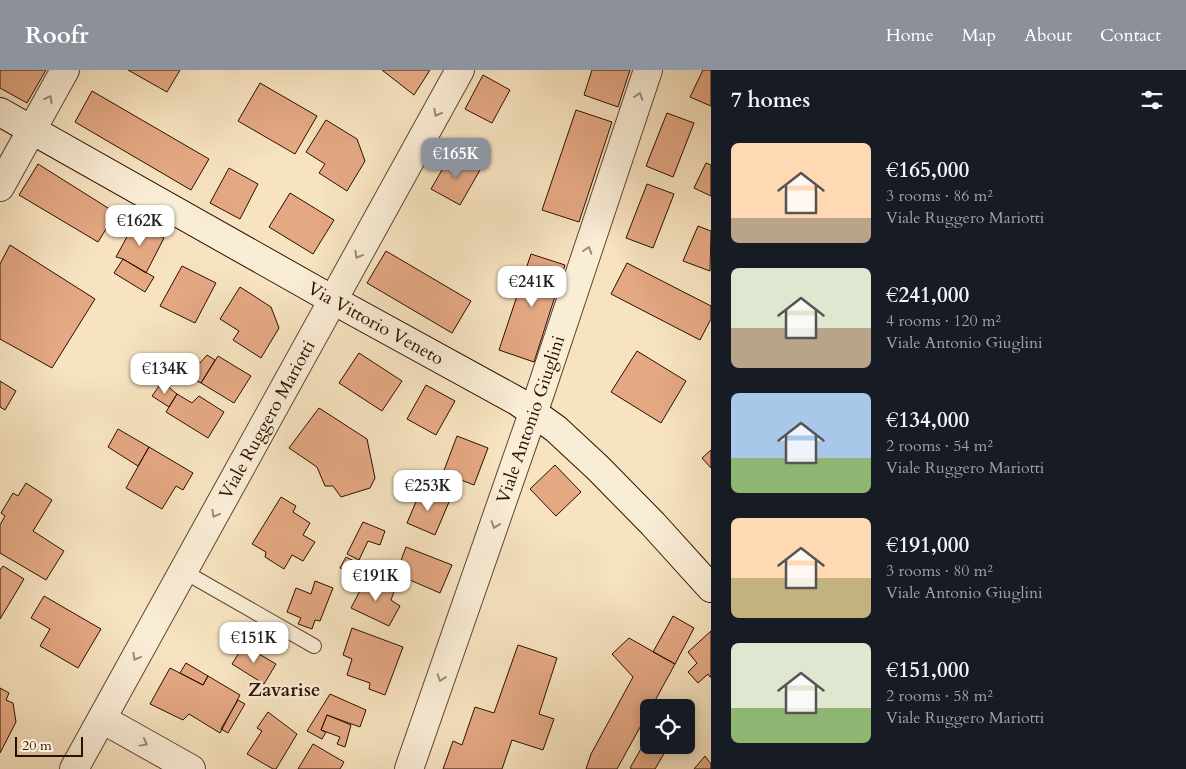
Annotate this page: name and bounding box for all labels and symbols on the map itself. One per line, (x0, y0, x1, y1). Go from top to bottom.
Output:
one-way arrow (633, 92, 643, 101)
one-way arrow (43, 95, 53, 104)
one-way arrow (433, 107, 443, 116)
pin: €165K (421, 138, 491, 180)
pin: €162K (105, 204, 175, 247)
one-way arrow (582, 247, 592, 255)
one-way arrow (354, 250, 364, 259)
pin: €241K (497, 266, 567, 308)
street label: Via Vittorio Veneto (303, 276, 448, 371)
street label: Viale Antonio Giuglini (490, 332, 571, 507)
street label: Viale Ruggero Mariotti (213, 336, 321, 504)
pin: €134K (130, 352, 200, 395)
pin: €253K (393, 470, 463, 512)
one-way arrow (211, 509, 221, 518)
one-way arrow (490, 520, 500, 528)
pin: €191K (341, 560, 411, 602)
pin: €151K (219, 622, 289, 664)
one-way arrow (132, 651, 142, 660)
one-way arrow (437, 673, 447, 682)
district label: Zavarise (248, 677, 320, 703)
scale bar (15, 734, 82, 757)
one-way arrow (139, 737, 148, 747)

